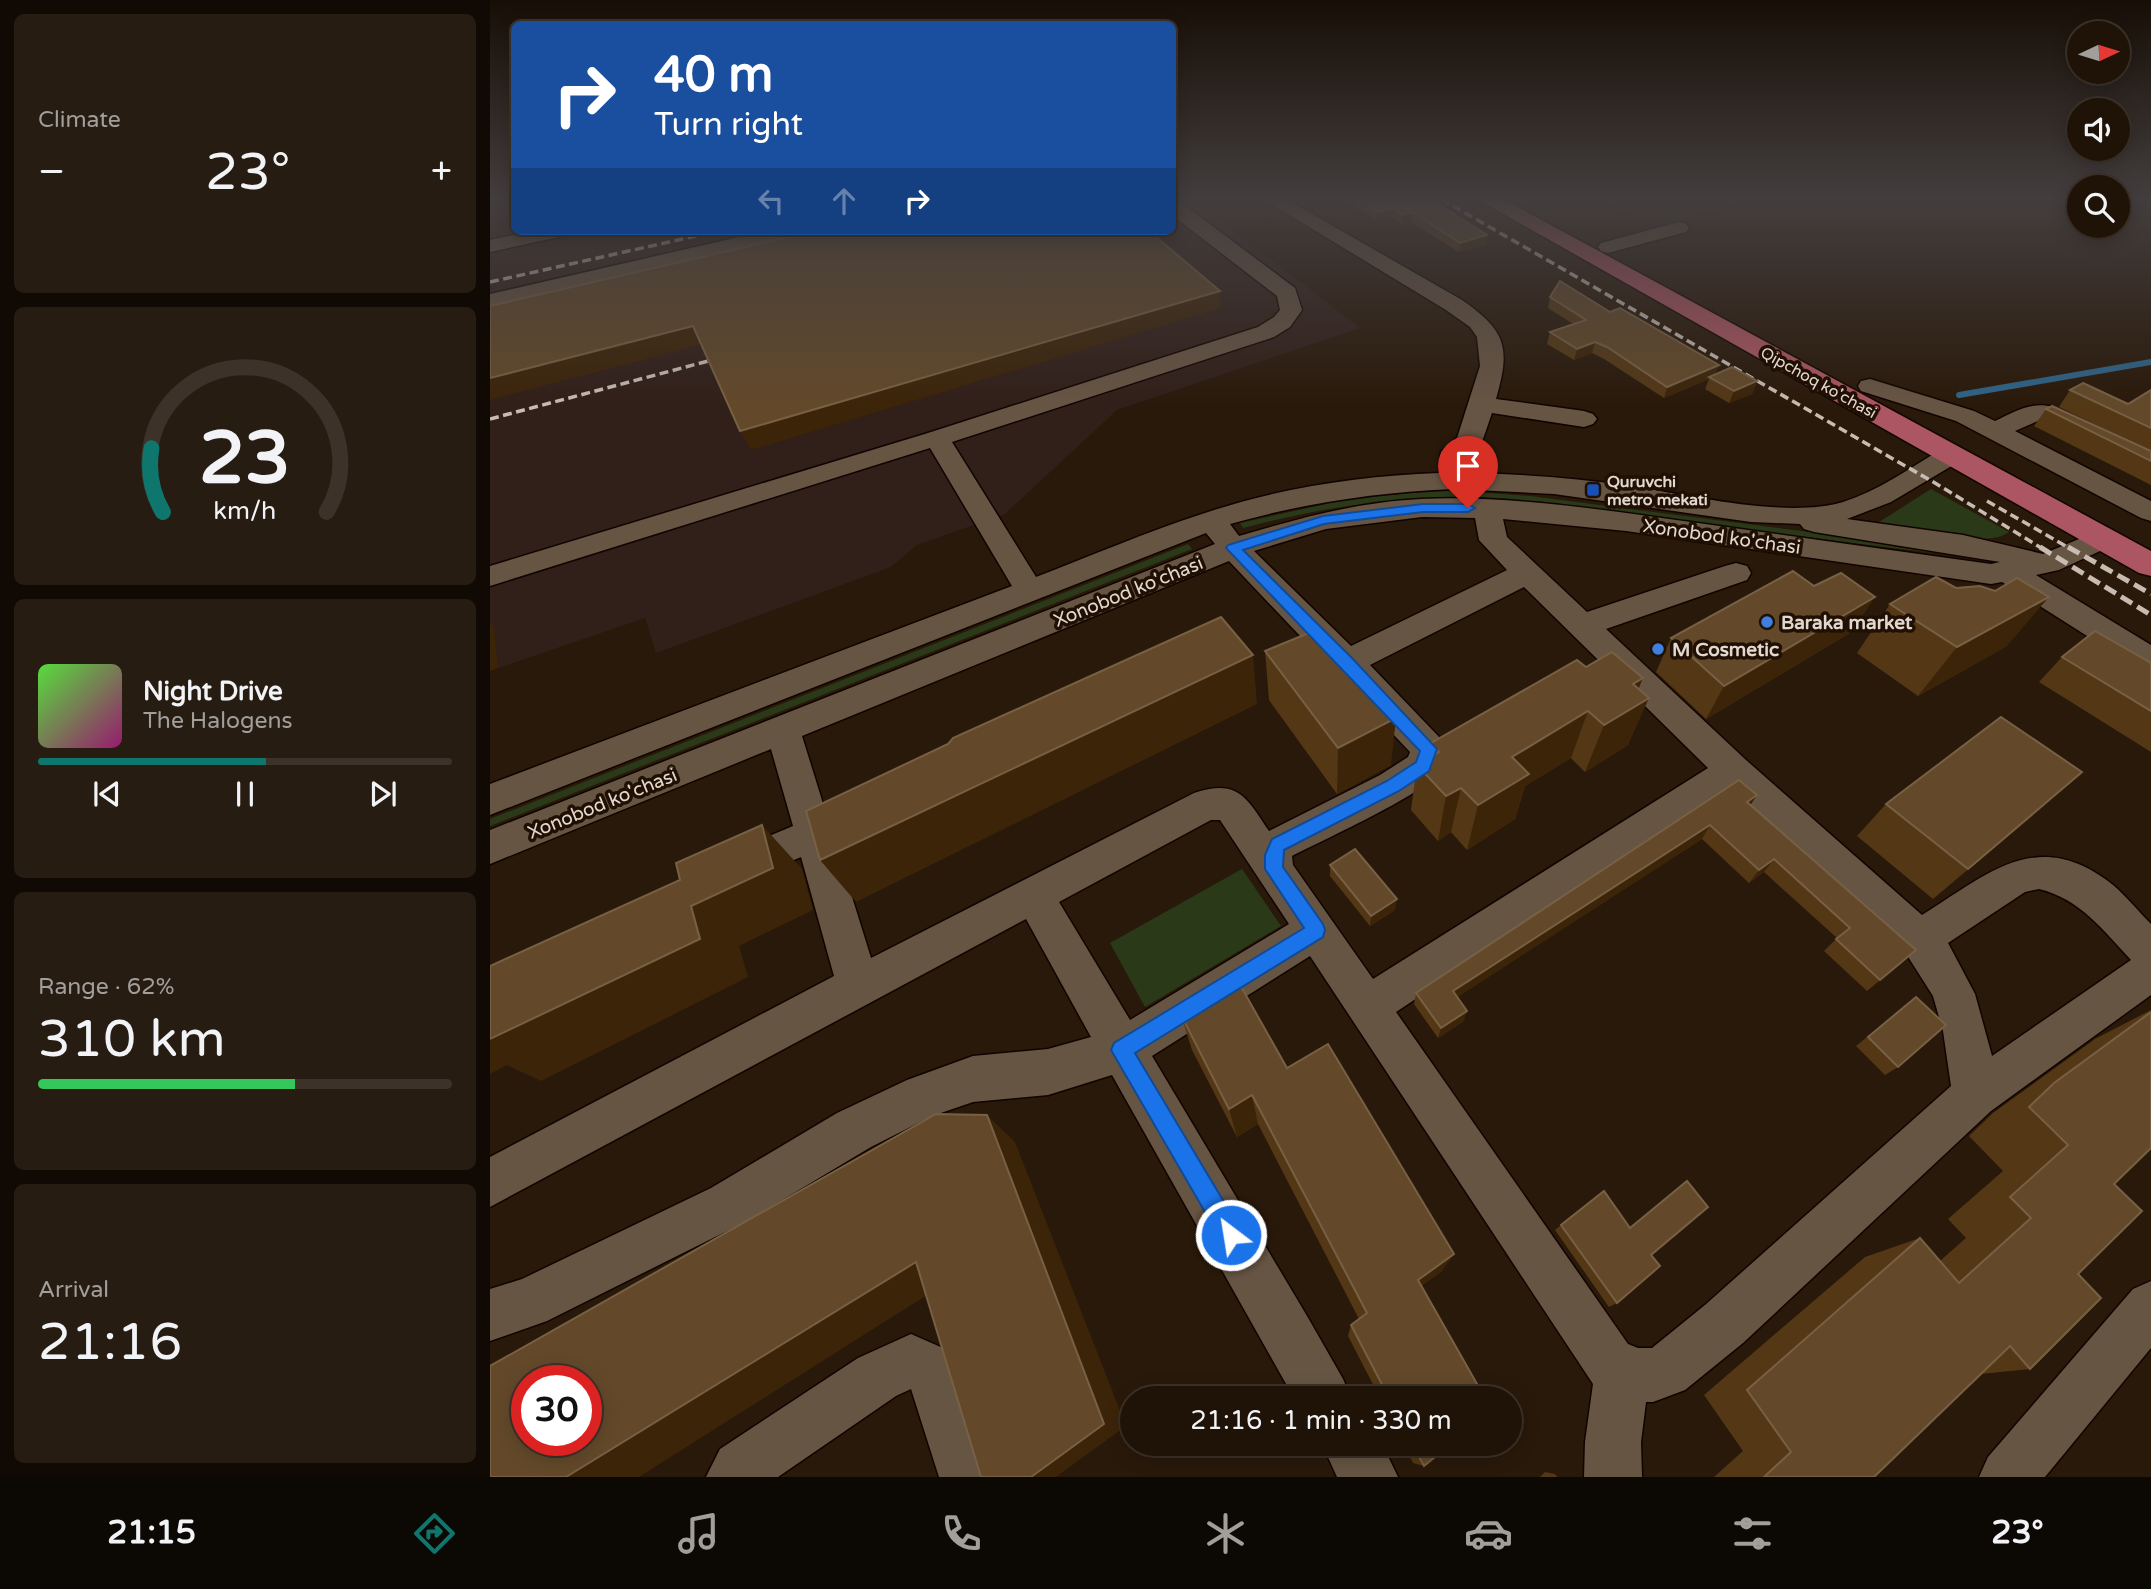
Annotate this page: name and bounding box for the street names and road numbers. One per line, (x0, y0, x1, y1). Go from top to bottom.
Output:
street label: Qipchoq ko'chasi (1757, 343, 1880, 423)
street label: Xonobod ko'chasi (1642, 515, 1802, 559)
street label: Xonobod ko'chasi (1051, 552, 1206, 632)
street label: Xonobod ko'chasi (525, 764, 680, 844)

